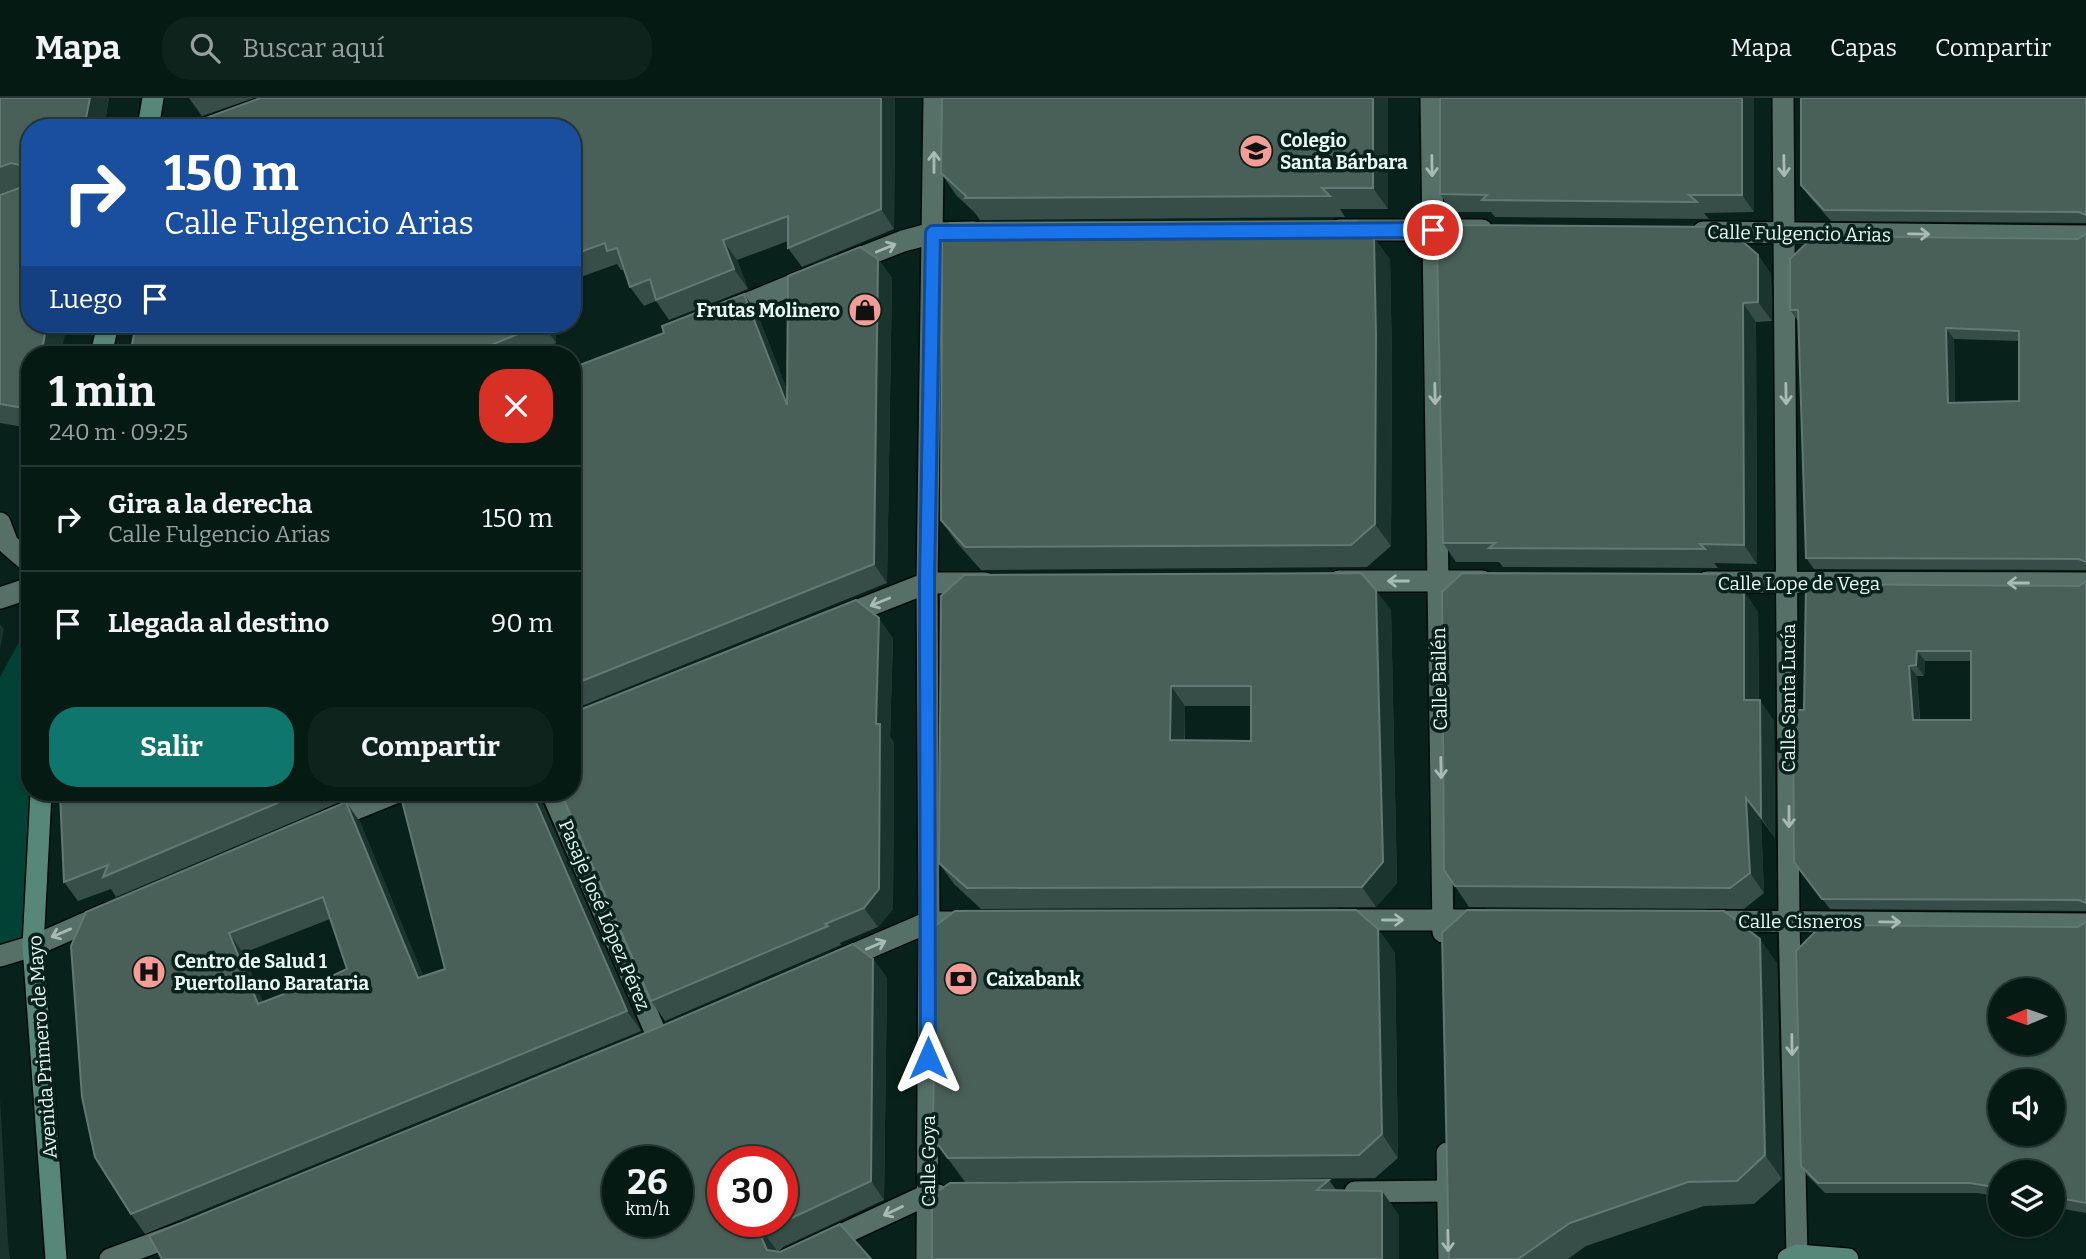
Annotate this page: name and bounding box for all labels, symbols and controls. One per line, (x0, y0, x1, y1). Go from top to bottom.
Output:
search box (162, 17, 652, 80)
text: Mapa (35, 28, 120, 68)
icon: search (186, 29, 224, 67)
text: Buscar aquí (242, 33, 384, 64)
text: Mapa (1730, 34, 1792, 62)
text: Capas (1830, 34, 1897, 62)
text: Compartir (1935, 34, 2051, 62)
place label: Colegio Santa Bárbara (1280, 129, 1408, 174)
school or university icon: Colegio Santa Bárbara (1237, 132, 1275, 170)
text: 150 m (164, 144, 299, 203)
icon: right (49, 147, 140, 238)
one-way arrow (927, 151, 941, 174)
one-way arrow (1425, 154, 1439, 177)
one-way arrow (1777, 154, 1791, 177)
pin (1403, 200, 1463, 260)
text: Calle Fulgencio Arias (164, 204, 474, 242)
icon: arrive (1414, 211, 1452, 249)
street label: Calle Fulgencio Arias (1707, 220, 1891, 247)
one-way arrow (1908, 227, 1931, 241)
one-way arrow (874, 240, 896, 253)
icon: arrive (136, 280, 174, 318)
text: Luego (49, 284, 122, 315)
shop icon: Frutas Molinero (846, 291, 884, 329)
place label: Frutas Molinero (696, 299, 840, 322)
text: 1 min (49, 367, 155, 417)
button: close (479, 369, 553, 443)
one-way arrow (1428, 382, 1442, 405)
one-way arrow (1779, 382, 1793, 405)
text: 240 m · 09:25 (49, 418, 188, 446)
text: Gira a la derecha (108, 489, 312, 520)
icon: right (49, 500, 87, 538)
text: 150 m (482, 503, 553, 534)
text: Calle Fulgencio Arias (108, 520, 331, 548)
street label: Calle Lope de Vega (1718, 572, 1881, 595)
one-way arrow (1387, 574, 1410, 587)
one-way arrow (2007, 576, 2030, 590)
one-way arrow (870, 596, 892, 609)
icon: arrive (49, 605, 87, 643)
text: Llegada al destino (108, 608, 329, 639)
text: 90 m (491, 608, 553, 639)
street label: Calle Santa Lucía (1777, 623, 1800, 772)
street label: Calle Bailén (1427, 627, 1452, 731)
button: Salir (49, 707, 294, 787)
button: Compartir (308, 707, 553, 787)
one-way arrow (1434, 756, 1447, 779)
one-way arrow (1782, 805, 1796, 828)
street label: Pasaje José López Pérez (554, 816, 655, 1014)
street label: Calle Cisneros (1738, 910, 1862, 933)
one-way arrow (1381, 913, 1404, 927)
one-way arrow (1878, 915, 1901, 929)
one-way arrow (51, 928, 73, 941)
street label: Avenida Primero de Mayo (23, 934, 62, 1160)
one-way arrow (865, 938, 886, 951)
place label: Centro de Salud 1 Puertollano Barataria (174, 950, 369, 995)
hospital icon: Centro de Salud 1 Puertollano Barataria (130, 953, 168, 991)
bank icon: Caixabank (942, 960, 980, 998)
place label: Caixabank (986, 968, 1081, 991)
north arrow (1988, 978, 2065, 1055)
map controls (1988, 978, 2065, 1237)
position arrow (891, 1021, 965, 1095)
one-way arrow (1786, 1033, 1799, 1056)
button: sound (1988, 1069, 2065, 1146)
street label: Calle Goya (917, 1114, 940, 1207)
speed limit sign: 30 (707, 1146, 798, 1237)
button: layers (1988, 1160, 2065, 1237)
text: 26 (627, 1161, 668, 1203)
text: km/h (625, 1198, 670, 1220)
one-way arrow (882, 1205, 904, 1218)
one-way arrow (1441, 1229, 1455, 1252)

